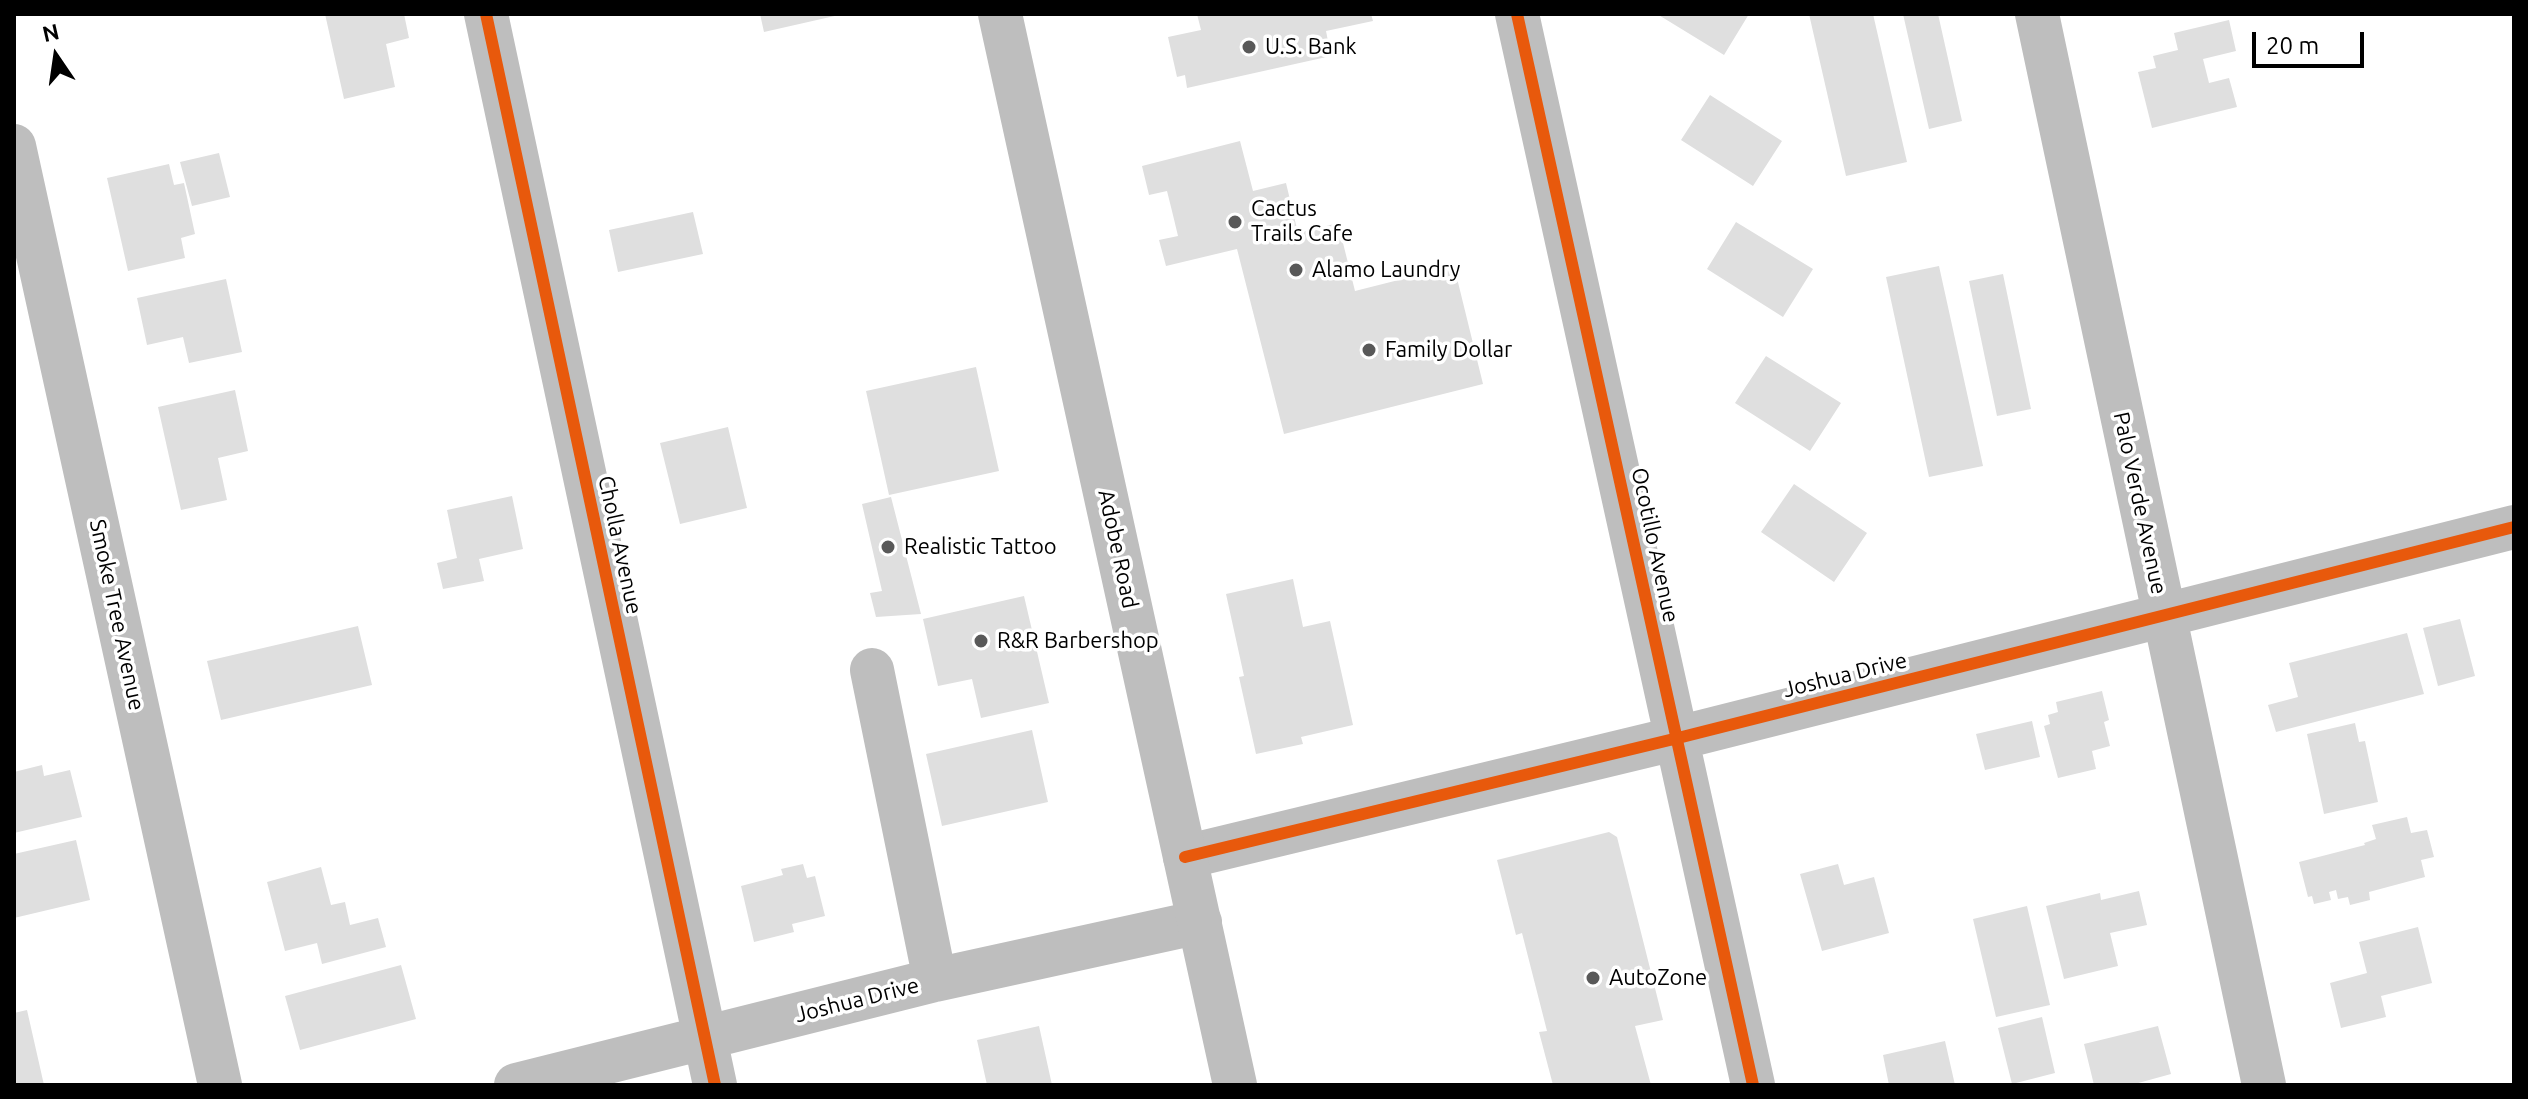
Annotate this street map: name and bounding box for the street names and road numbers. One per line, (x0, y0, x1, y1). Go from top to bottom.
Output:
street label: Palo Verde Avenue (2108, 409, 2172, 597)
street label: Ocotillo Avenue (1626, 465, 1684, 625)
street label: Cholla Avenue (592, 473, 648, 617)
street label: Adobe Road (1093, 487, 1143, 611)
street label: Smoke Tree Avenue (84, 517, 150, 713)
street label: Joshua Drive (1780, 647, 1910, 703)
street label: Joshua Drive (792, 972, 922, 1028)

